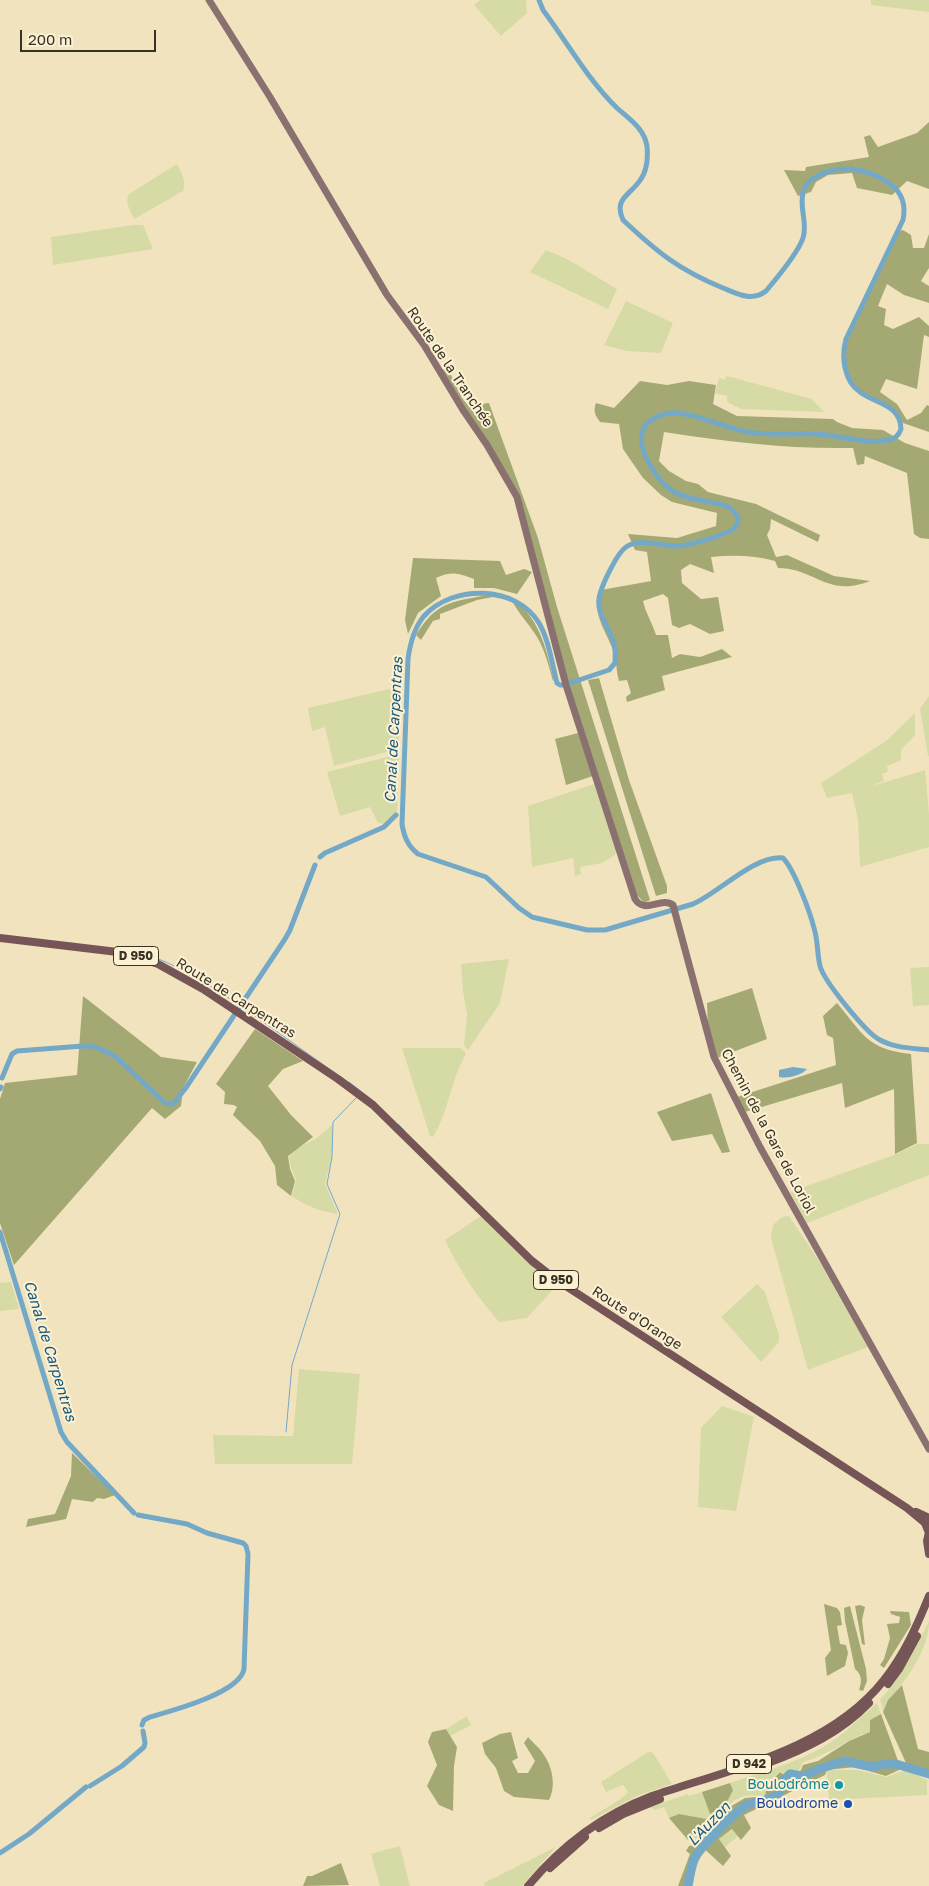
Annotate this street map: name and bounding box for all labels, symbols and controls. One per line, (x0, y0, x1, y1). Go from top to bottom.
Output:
scale bar (22, 20, 159, 52)
text: 200 m (28, 30, 72, 48)
street label: Route de la Tranchée (404, 304, 496, 430)
water label: Canal de Carpentras (381, 657, 407, 803)
road number: D 950 (114, 946, 158, 966)
street label: Route de Carpentras (173, 954, 299, 1042)
street label: Chemin de la Gare de Loriol (717, 1046, 819, 1216)
road number: D 950 (534, 1270, 578, 1290)
water label: Canal de Carpentras (20, 1278, 80, 1424)
street label: Route d'Orange (589, 1283, 685, 1353)
road number: D 942 (726, 1755, 772, 1774)
place label: Boulodrôme (747, 1777, 829, 1793)
marker: Boulodrôme (833, 1779, 845, 1791)
place label: Boulodrome (756, 1796, 838, 1812)
water label: L'Auzon (684, 1798, 734, 1850)
marker: Boulodrome (842, 1798, 854, 1810)

